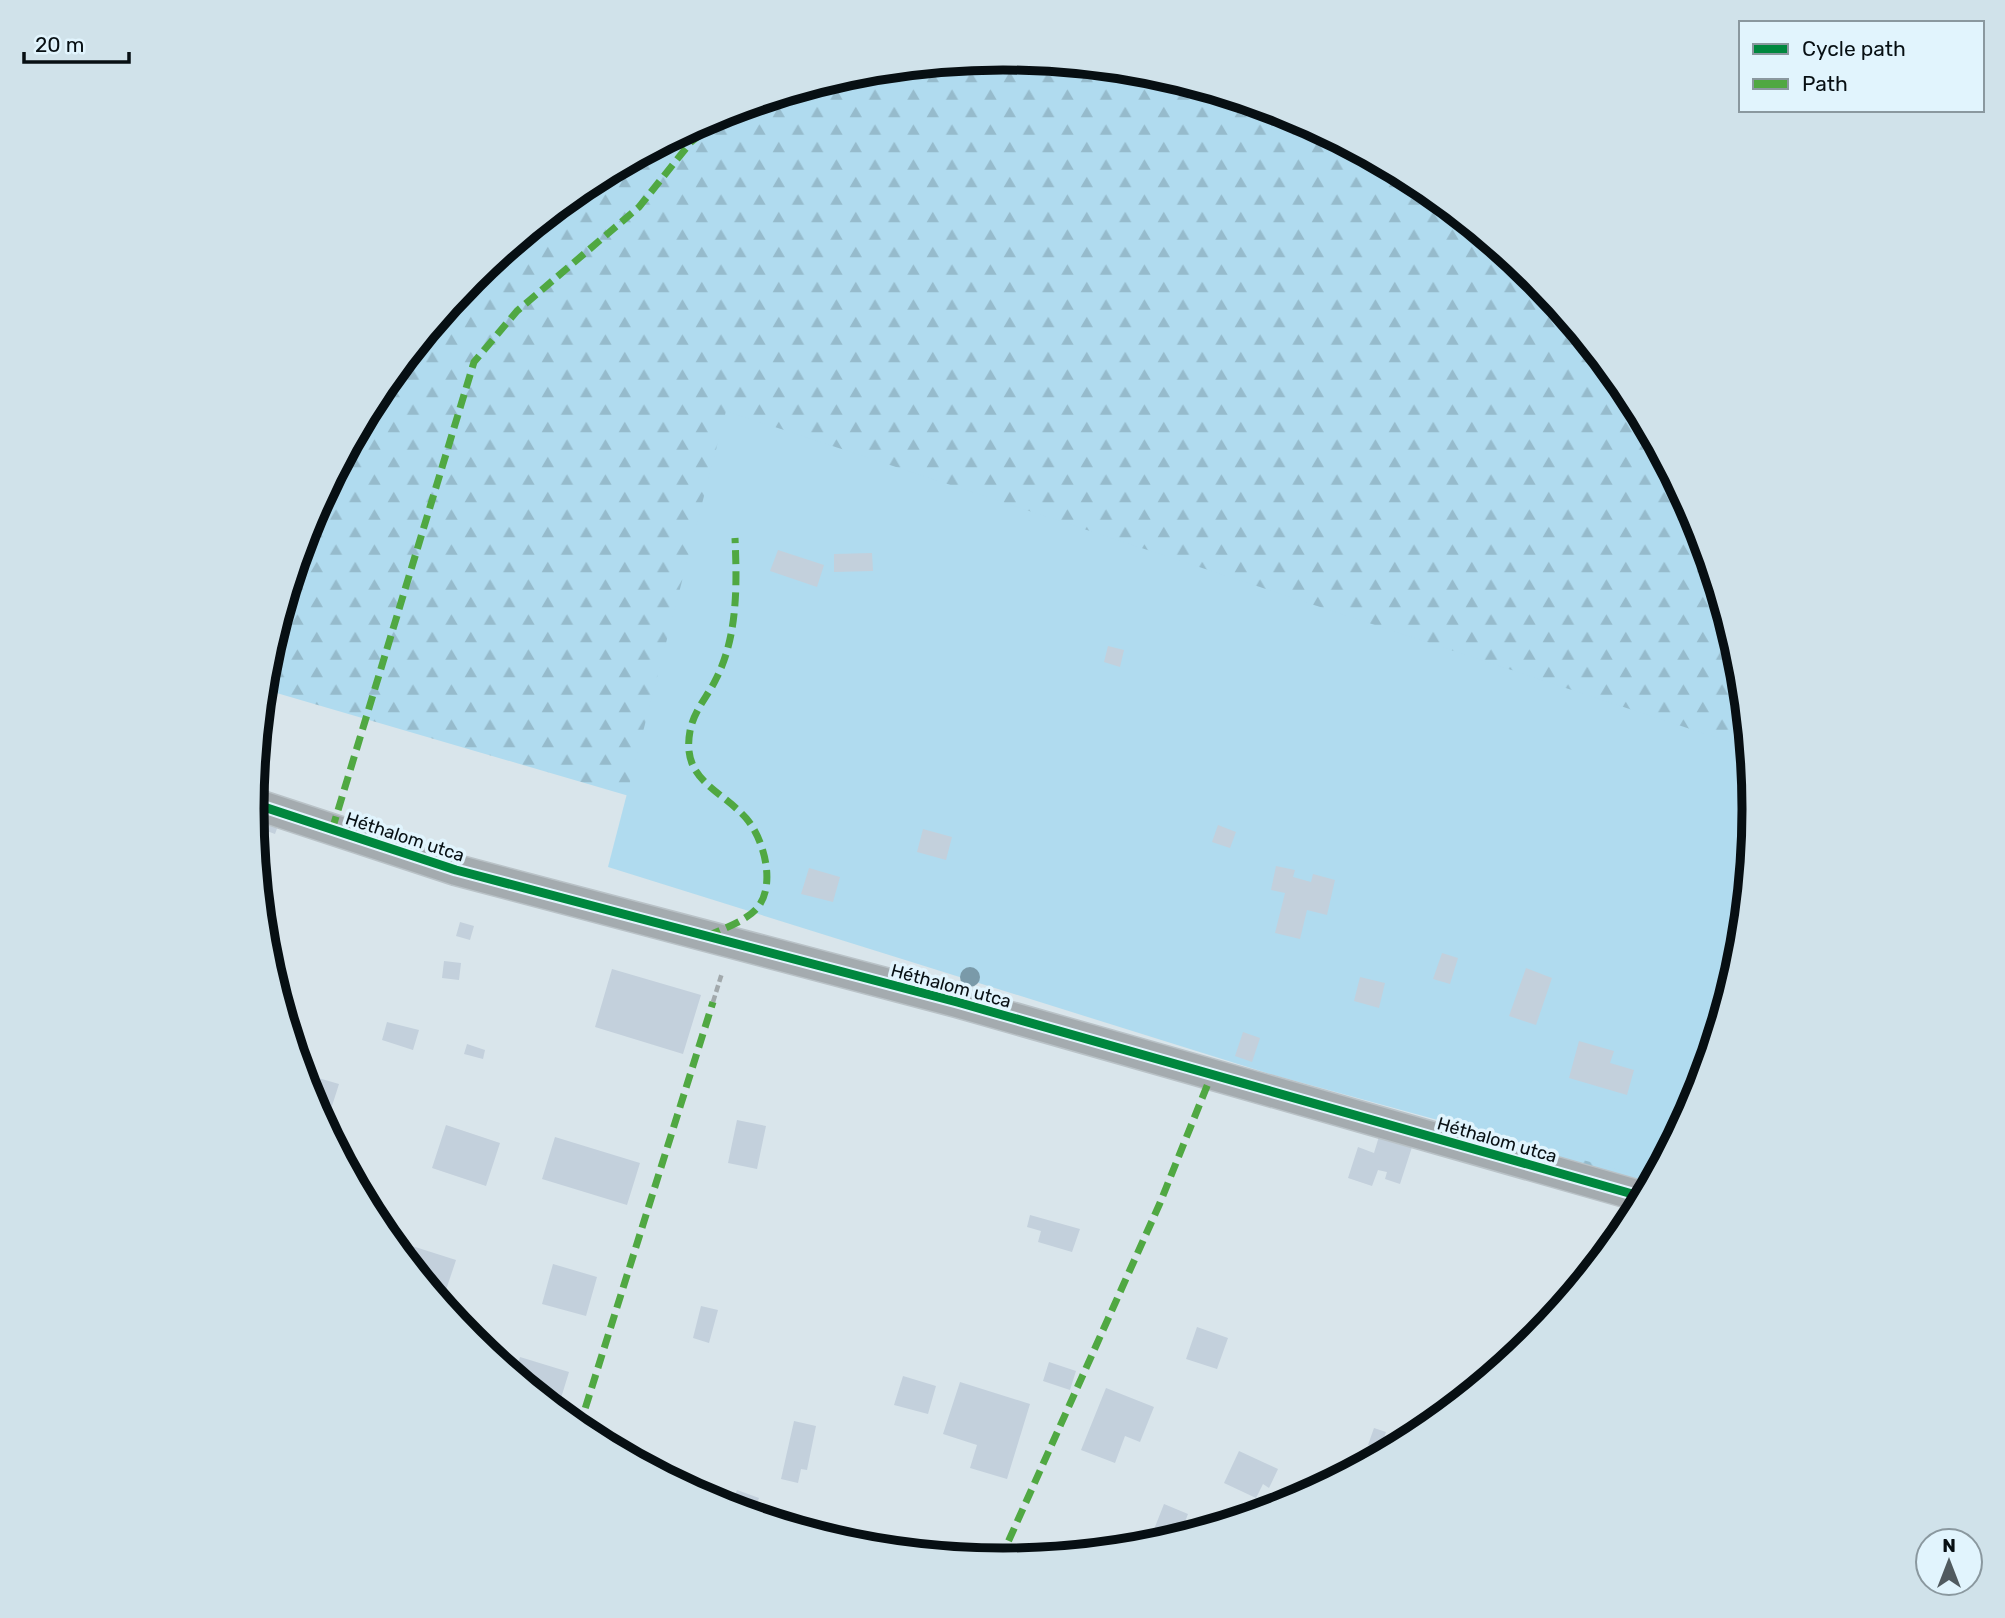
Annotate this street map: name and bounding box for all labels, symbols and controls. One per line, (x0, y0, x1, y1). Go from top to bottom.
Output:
scale bar (24, 21, 130, 65)
legend (1739, 21, 1984, 112)
text: 20 m (35, 32, 84, 57)
text: Cycle path (1802, 36, 1906, 61)
text: Path (1802, 71, 1848, 96)
street label: Héthalom utca (343, 807, 467, 867)
street label: Héthalom utca (888, 959, 1014, 1013)
street label: Héthalom utca (1435, 1112, 1559, 1168)
north arrow (1914, 1527, 1984, 1597)
text: N (1942, 1534, 1956, 1557)

